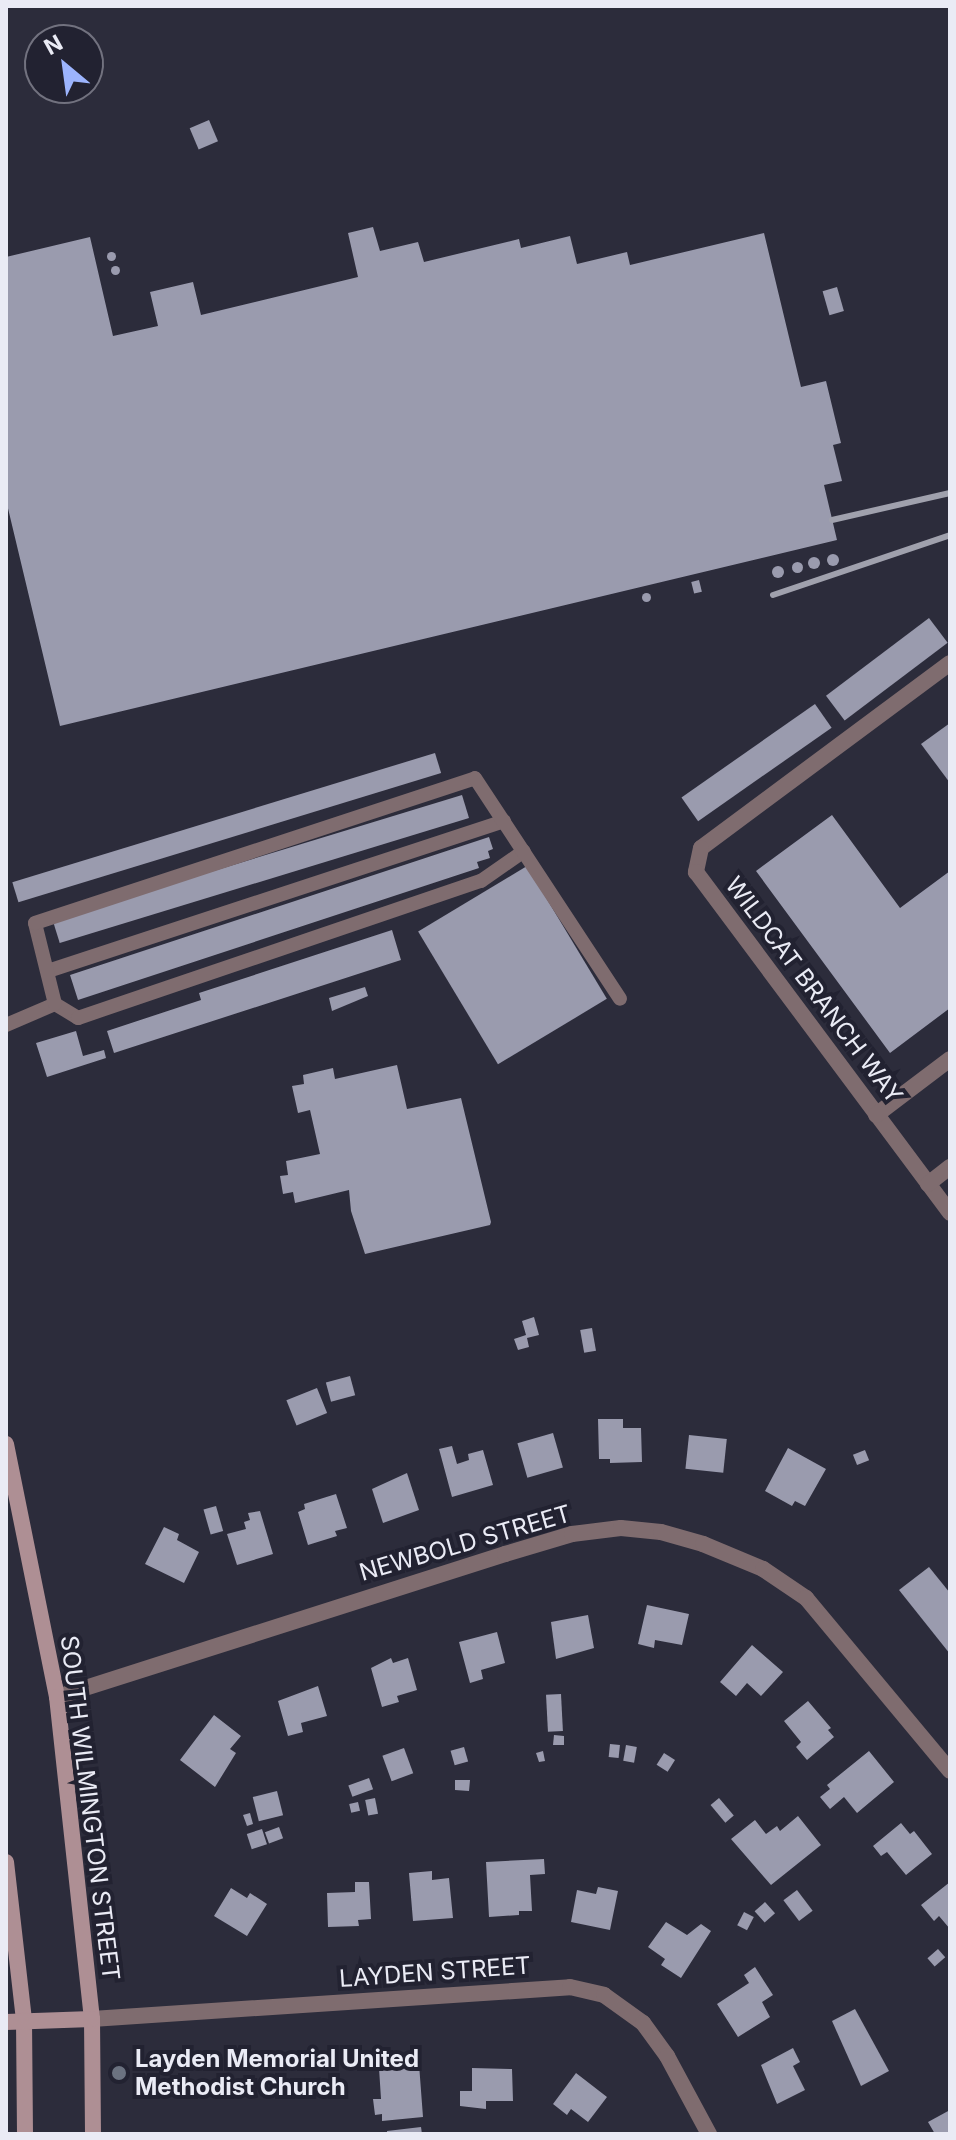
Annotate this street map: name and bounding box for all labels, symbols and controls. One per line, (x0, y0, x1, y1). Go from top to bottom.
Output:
north arrow (24, 24, 104, 104)
text: N (40, 29, 67, 60)
street label: WILDCAT BRANCH WAY (719, 871, 909, 1109)
street label: NEWBOLD STREET (356, 1499, 574, 1587)
street label: SOUTH WILMINGTON STREET (55, 1634, 125, 1982)
street label: LAYDEN STREET (338, 1951, 532, 1993)
place label: Layden Memorial United Methodist Church (135, 2045, 419, 2101)
marker: Layden Memorial United Methodist Church (110, 2064, 128, 2082)

